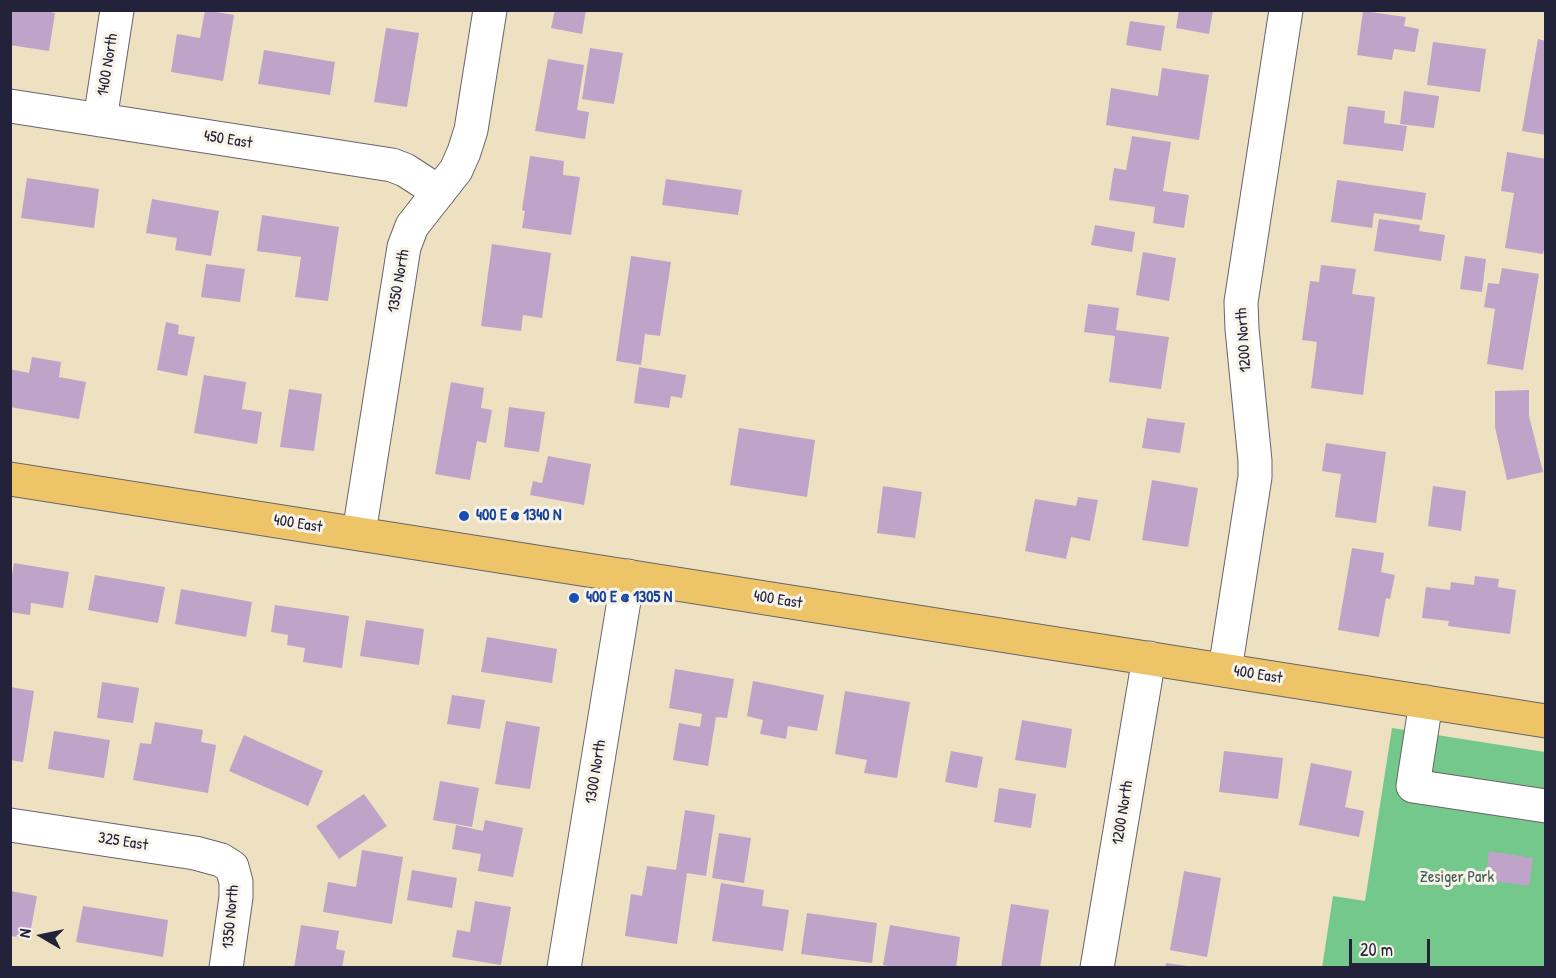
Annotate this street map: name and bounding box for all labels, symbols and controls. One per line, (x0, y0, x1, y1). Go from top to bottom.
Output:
street label: 1400 North (94, 32, 122, 98)
street label: 450 East (202, 127, 254, 153)
street label: 1350 North (384, 248, 414, 314)
street label: 1200 North (1232, 307, 1256, 373)
place label: 400 E @ 1340 N (476, 506, 562, 526)
marker: 400 E @ 1340 N (457, 509, 471, 523)
street label: 400 East (272, 511, 324, 537)
street label: 400 East (752, 587, 804, 613)
place label: 400 E @ 1305 N (586, 588, 672, 608)
marker: 400 E @ 1305 N (567, 591, 581, 605)
street label: 400 East (1232, 662, 1284, 688)
street label: 1300 North (581, 739, 611, 805)
street label: 1200 North (1108, 780, 1138, 846)
street label: 325 East (97, 829, 149, 855)
park label: Zesiger Park (1420, 868, 1494, 888)
street label: 1350 North (219, 884, 243, 950)
north arrow (12, 906, 72, 966)
text: N (13, 927, 36, 939)
scale bar (1352, 927, 1433, 965)
text: 20 m (1360, 937, 1393, 962)

